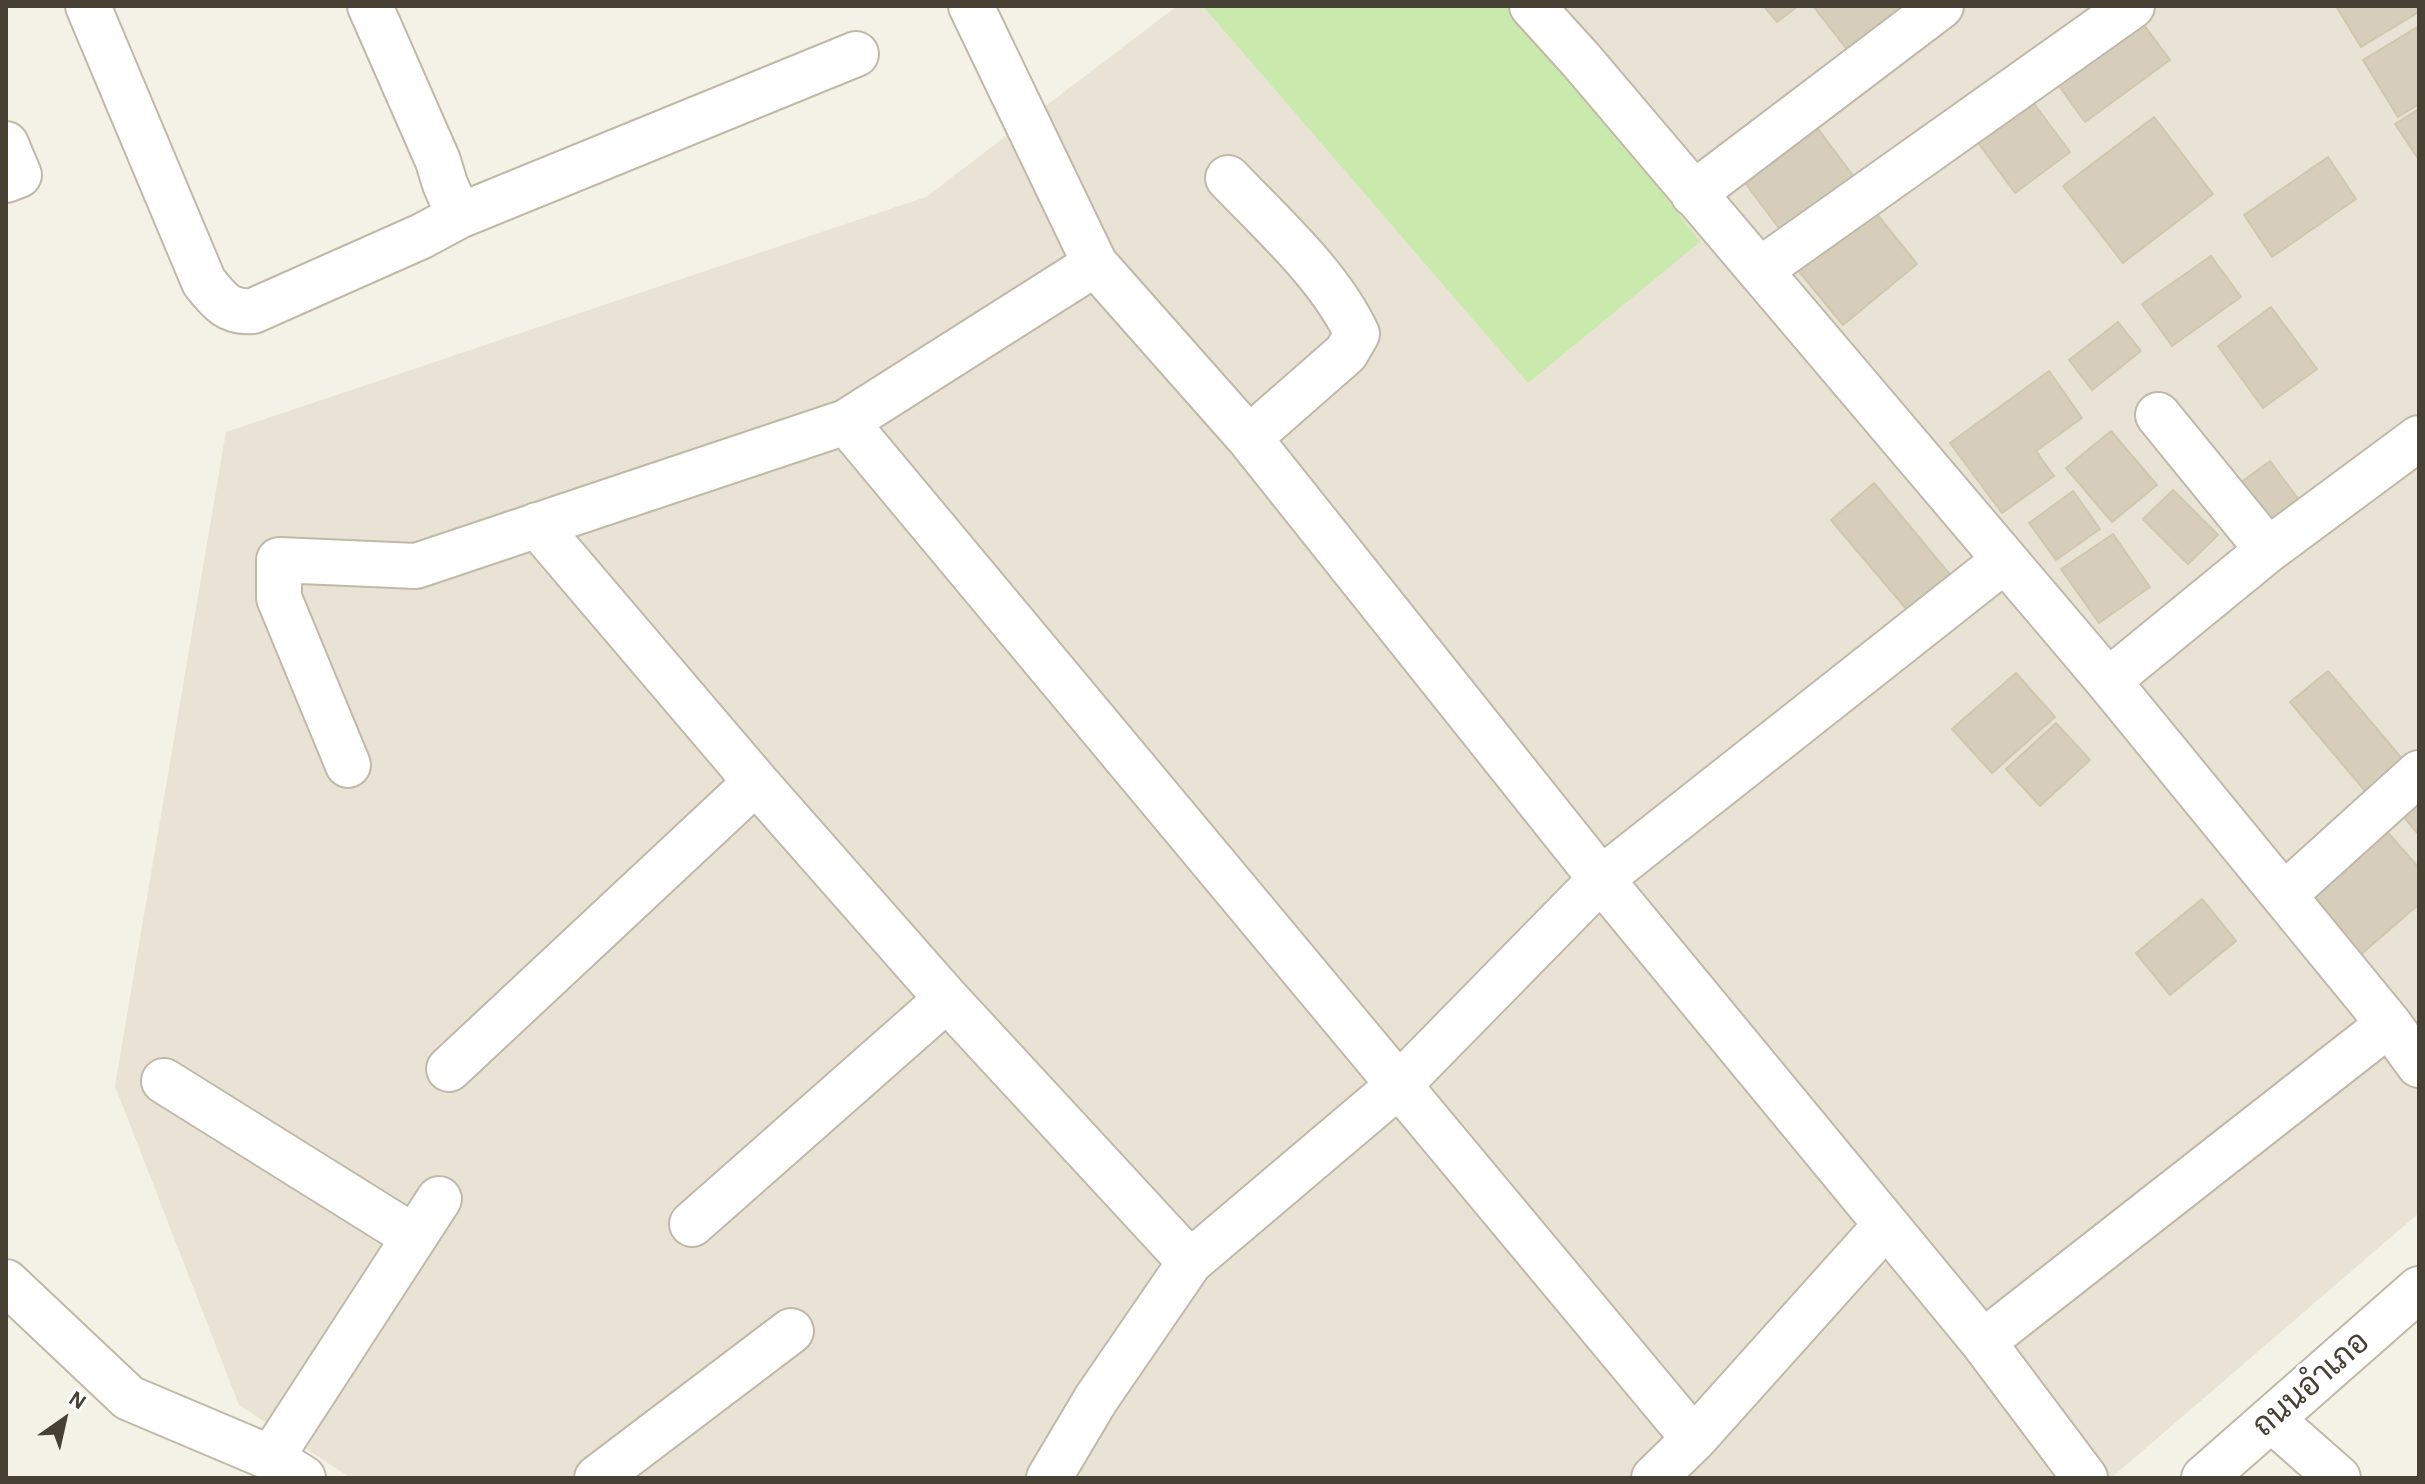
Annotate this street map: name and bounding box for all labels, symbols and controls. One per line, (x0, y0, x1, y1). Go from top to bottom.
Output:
street label: ถนนอำเภอ (2245, 1323, 2377, 1445)
north arrow (24, 1380, 104, 1460)
text: N (65, 1387, 90, 1413)

